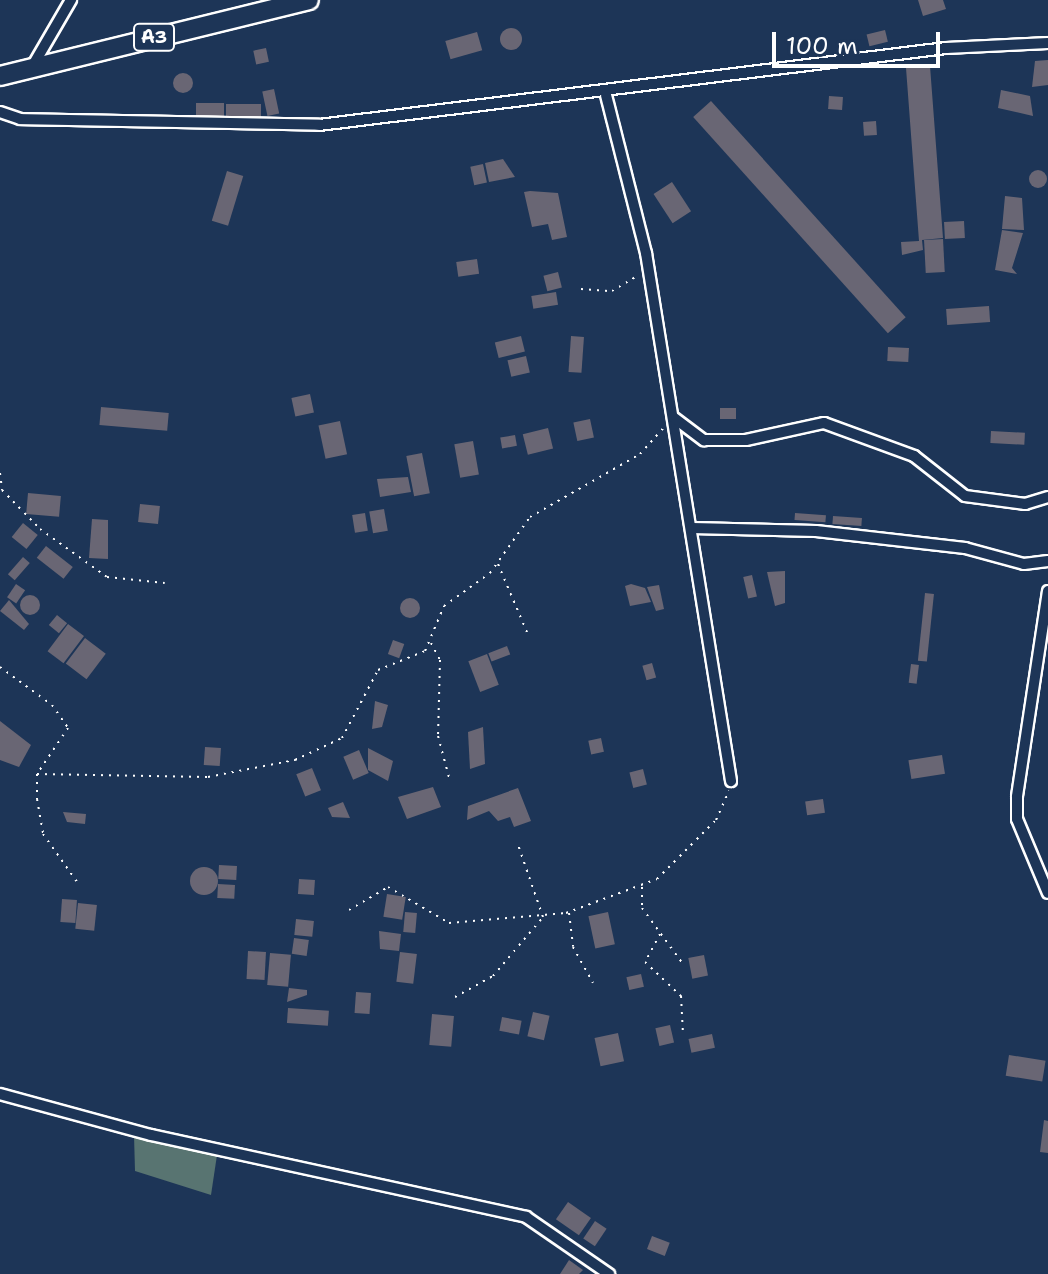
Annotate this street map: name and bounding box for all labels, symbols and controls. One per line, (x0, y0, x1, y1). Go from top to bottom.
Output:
scale bar (776, 16, 944, 66)
road number: A3 (132, 23, 176, 51)
text: 100 m (786, 30, 858, 62)

